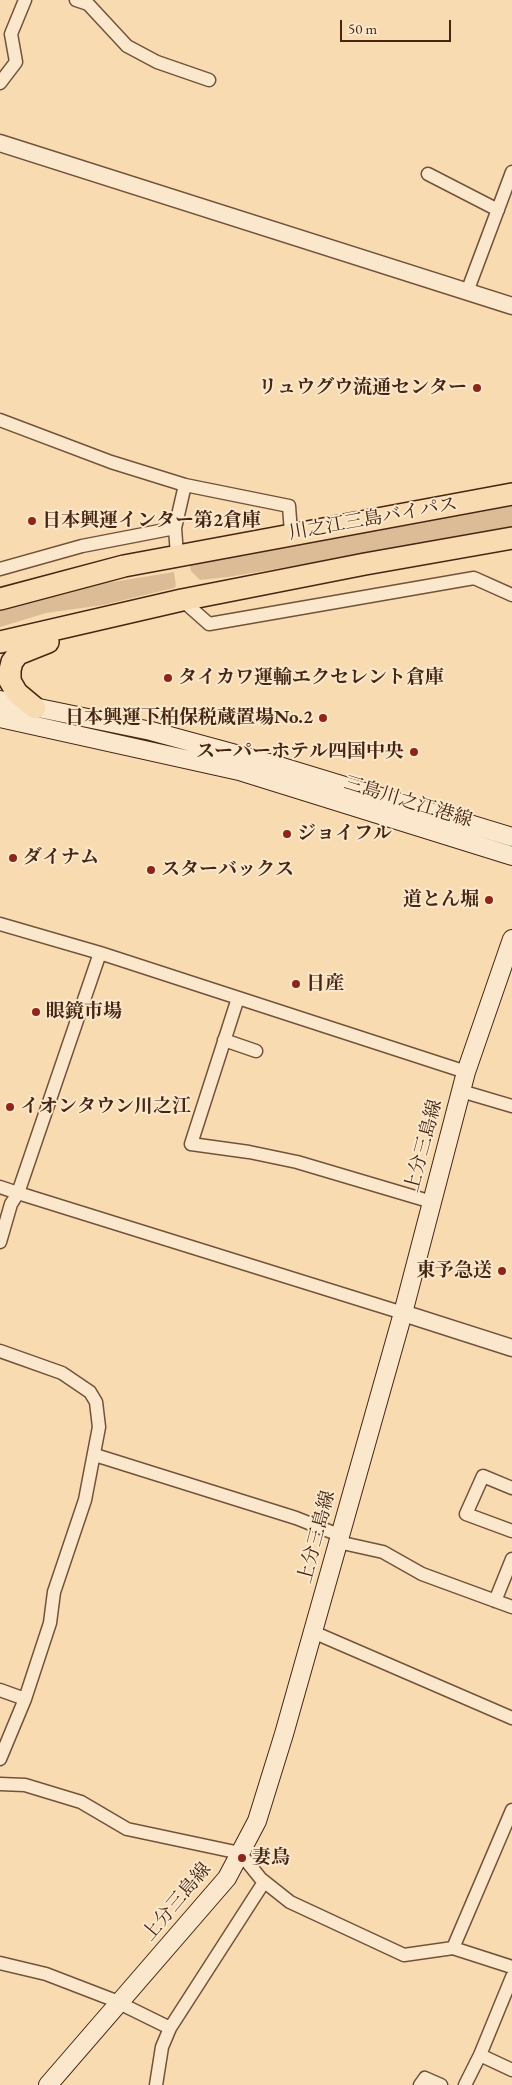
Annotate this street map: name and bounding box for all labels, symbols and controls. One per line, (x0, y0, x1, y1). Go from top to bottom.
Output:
scale bar (342, 10, 453, 42)
text: 50 m (348, 19, 377, 38)
place label: リュウグウ流通センター (258, 377, 467, 399)
marker: リュウグウ流通センター (471, 382, 483, 394)
street label: 川之江三島バイパス (287, 493, 459, 545)
place label: 日本興運インター第2倉庫 (42, 510, 261, 532)
marker: 日本興運インター第2倉庫 (26, 515, 38, 527)
place label: タイカワ運輸エクセレント倉庫 (178, 667, 444, 689)
marker: タイカワ運輸エクセレント倉庫 (162, 672, 174, 684)
place label: 日本興運下柏保税蔵置場No.2 (65, 707, 313, 729)
marker: 日本興運下柏保税蔵置場No.2 (317, 712, 329, 724)
place label: スーパーホテル四国中央 (196, 741, 404, 763)
marker: スーパーホテル四国中央 (408, 746, 420, 758)
street label: 三島川之江港線 (341, 772, 475, 832)
place label: ジョイフル (297, 823, 392, 845)
marker: ジョイフル (281, 828, 293, 840)
place label: ダイナム (23, 847, 99, 869)
marker: ダイナム (7, 852, 19, 864)
place label: スターバックス (161, 859, 294, 881)
marker: スターバックス (145, 864, 157, 876)
place label: 道とん堀 (403, 889, 479, 911)
marker: 道とん堀 (483, 894, 495, 906)
place label: 日産 (306, 973, 344, 995)
marker: 日産 (290, 978, 302, 990)
place label: 眼鏡市場 (46, 1001, 122, 1023)
marker: 眼鏡市場 (30, 1006, 42, 1018)
place label: イオンタウン川之江 (20, 1096, 191, 1118)
street label: 上分三島線 (401, 1097, 447, 1195)
marker: イオンタウン川之江 (4, 1101, 16, 1113)
place label: 東予急送 (416, 1260, 492, 1282)
marker: 東予急送 (496, 1265, 508, 1277)
street label: 上分三島線 (294, 1488, 340, 1586)
place label: 妻鳥 (252, 1847, 290, 1869)
marker: 妻鳥 (236, 1852, 248, 1864)
street label: 上分三島線 (138, 1858, 216, 1946)

